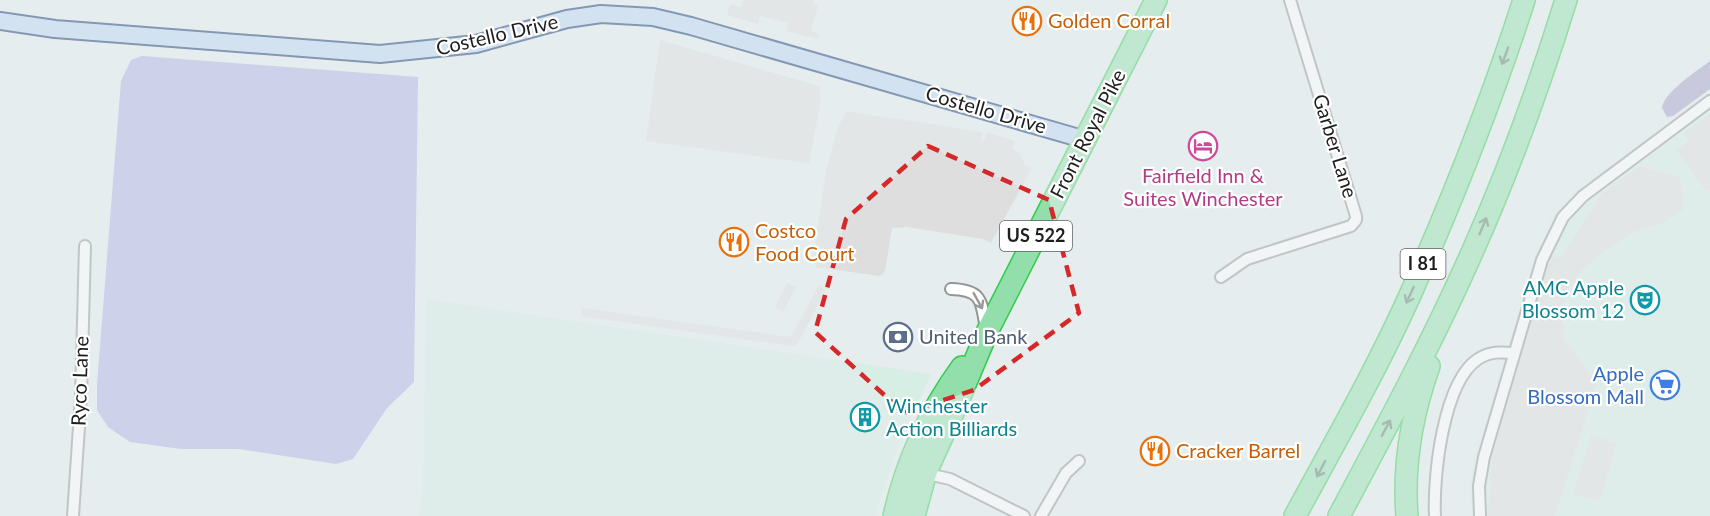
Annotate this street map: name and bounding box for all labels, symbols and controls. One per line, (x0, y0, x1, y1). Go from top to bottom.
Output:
restaurant icon: Golden Corral (1011, 5, 1043, 37)
street label: Costello Drive (433, 8, 560, 60)
place label: Golden Corral (1048, 8, 1170, 32)
one-way arrow (1499, 46, 1510, 64)
street label: Front Royal Pike (1044, 65, 1130, 202)
street label: Costello Drive (923, 80, 1049, 138)
street label: Garber Lane (1309, 91, 1363, 201)
hotel icon: Fairfield Inn & Suites Winchester (1187, 130, 1219, 162)
place label: Fairfield Inn & Suites Winchester (1123, 163, 1283, 210)
one-way arrow (1478, 217, 1489, 236)
place label: Costco Food Court (755, 218, 855, 265)
road number: US 522 (1000, 221, 1072, 251)
restaurant icon: Costco Food Court (718, 226, 750, 258)
road number: I 81 (1400, 249, 1446, 279)
place label: AMC Apple Blossom 12 (1522, 275, 1624, 322)
theatre icon: AMC Apple Blossom 12 (1629, 284, 1661, 316)
one-way arrow (1403, 286, 1415, 304)
one-way arrow (972, 292, 984, 309)
bank icon: United Bank (882, 321, 914, 353)
place label: United Bank (919, 324, 1028, 348)
street label: Ryco Lane (65, 336, 93, 426)
place label: Apple Blossom Mall (1527, 361, 1644, 408)
supermarket icon: Apple Blossom Mall (1649, 369, 1681, 401)
place label: Winchester Action Billiards (886, 393, 1017, 440)
building icon: Winchester Action Billiards (849, 401, 881, 433)
one-way arrow (1381, 419, 1392, 437)
restaurant icon: Cracker Barrel (1139, 435, 1171, 467)
place label: Cracker Barrel (1176, 438, 1300, 462)
one-way arrow (1315, 459, 1326, 477)

